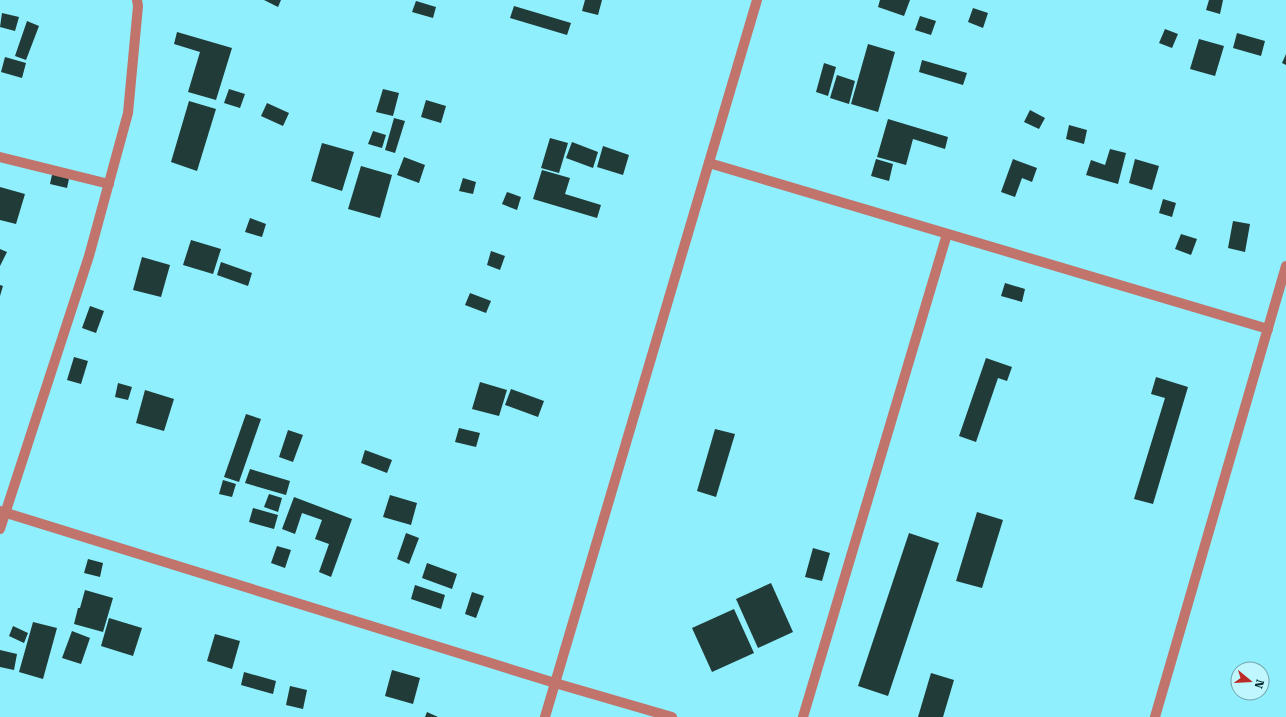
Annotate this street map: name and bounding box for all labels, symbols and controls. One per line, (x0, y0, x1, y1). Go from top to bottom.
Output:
north arrow (1230, 661, 1270, 701)
text: N (1251, 678, 1267, 690)

